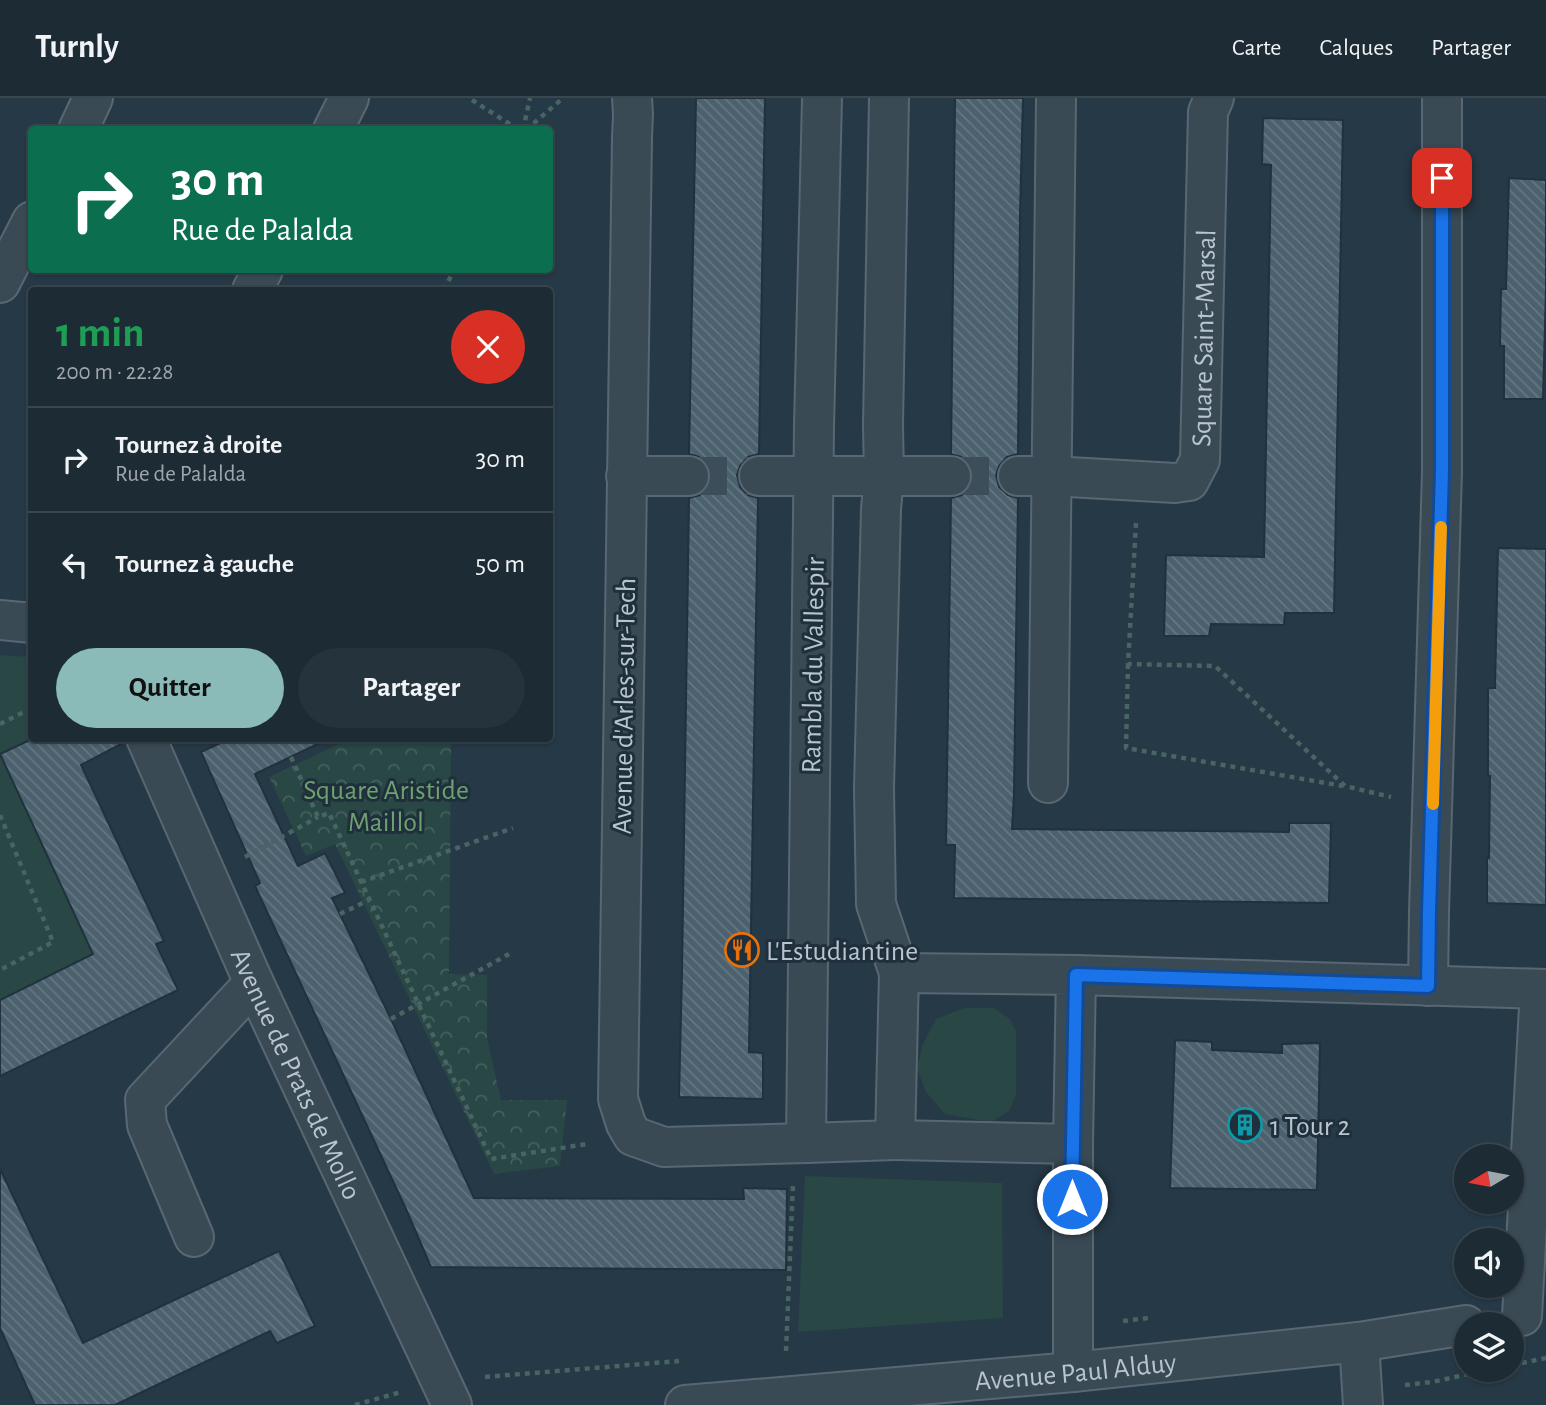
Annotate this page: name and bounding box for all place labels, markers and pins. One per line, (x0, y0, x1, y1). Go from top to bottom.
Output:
pin (1412, 148, 1472, 208)
restaurant icon: L'Estudiantine (723, 931, 761, 969)
place label: L'Estudiantine (766, 938, 918, 966)
building icon: 1 Tour 2 (1226, 1106, 1264, 1144)
place label: 1 Tour 2 (1270, 1113, 1350, 1141)

